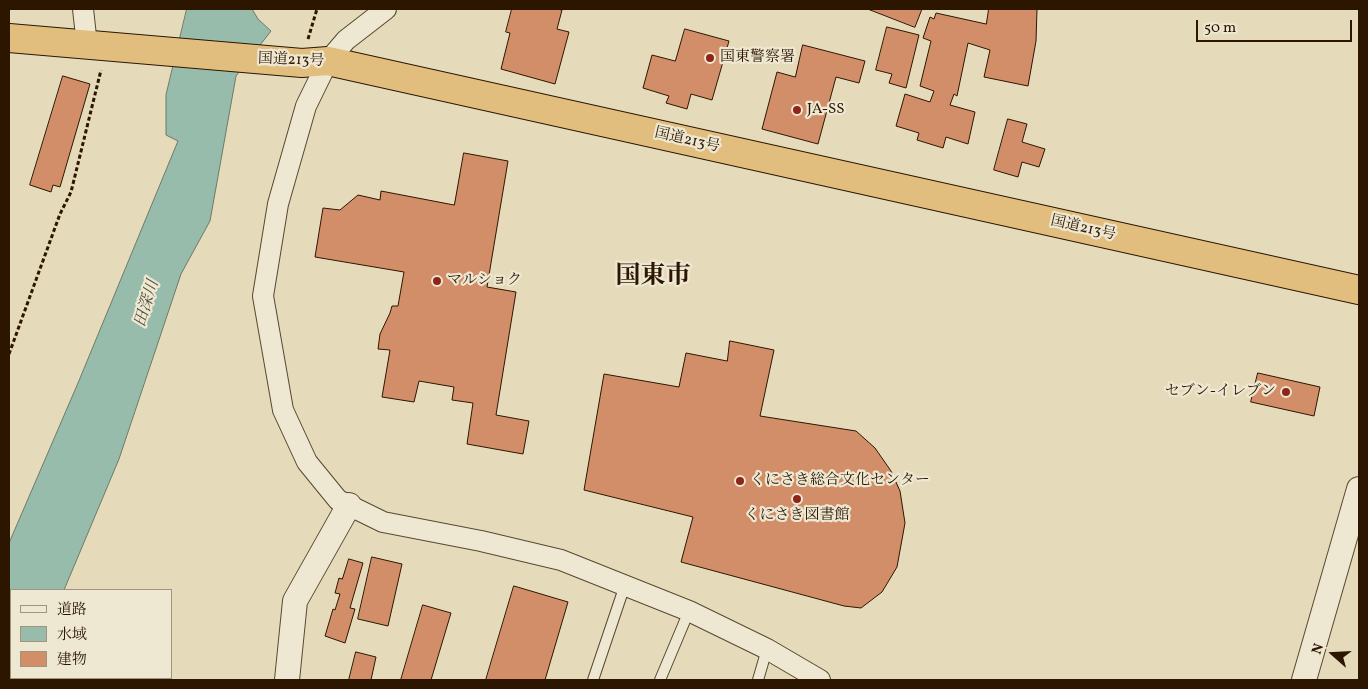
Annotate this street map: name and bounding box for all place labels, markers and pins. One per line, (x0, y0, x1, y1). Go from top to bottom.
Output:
place label: 国東警察署 (720, 49, 795, 67)
marker: 国東警察署 (704, 52, 716, 64)
place label: JA-SS (807, 101, 845, 119)
marker: JA-SS (791, 104, 803, 116)
place label: マルショク (447, 272, 522, 290)
marker: マルショク (431, 275, 443, 287)
place label: セブン-イレブン (1165, 383, 1276, 401)
marker: セブン-イレブン (1280, 386, 1292, 398)
place label: くにさき総合文化センター (750, 472, 930, 490)
marker: くにさき総合文化センター (734, 475, 746, 487)
marker: くにさき図書館 (791, 493, 803, 505)
place label: くにさき図書館 (745, 507, 849, 525)

